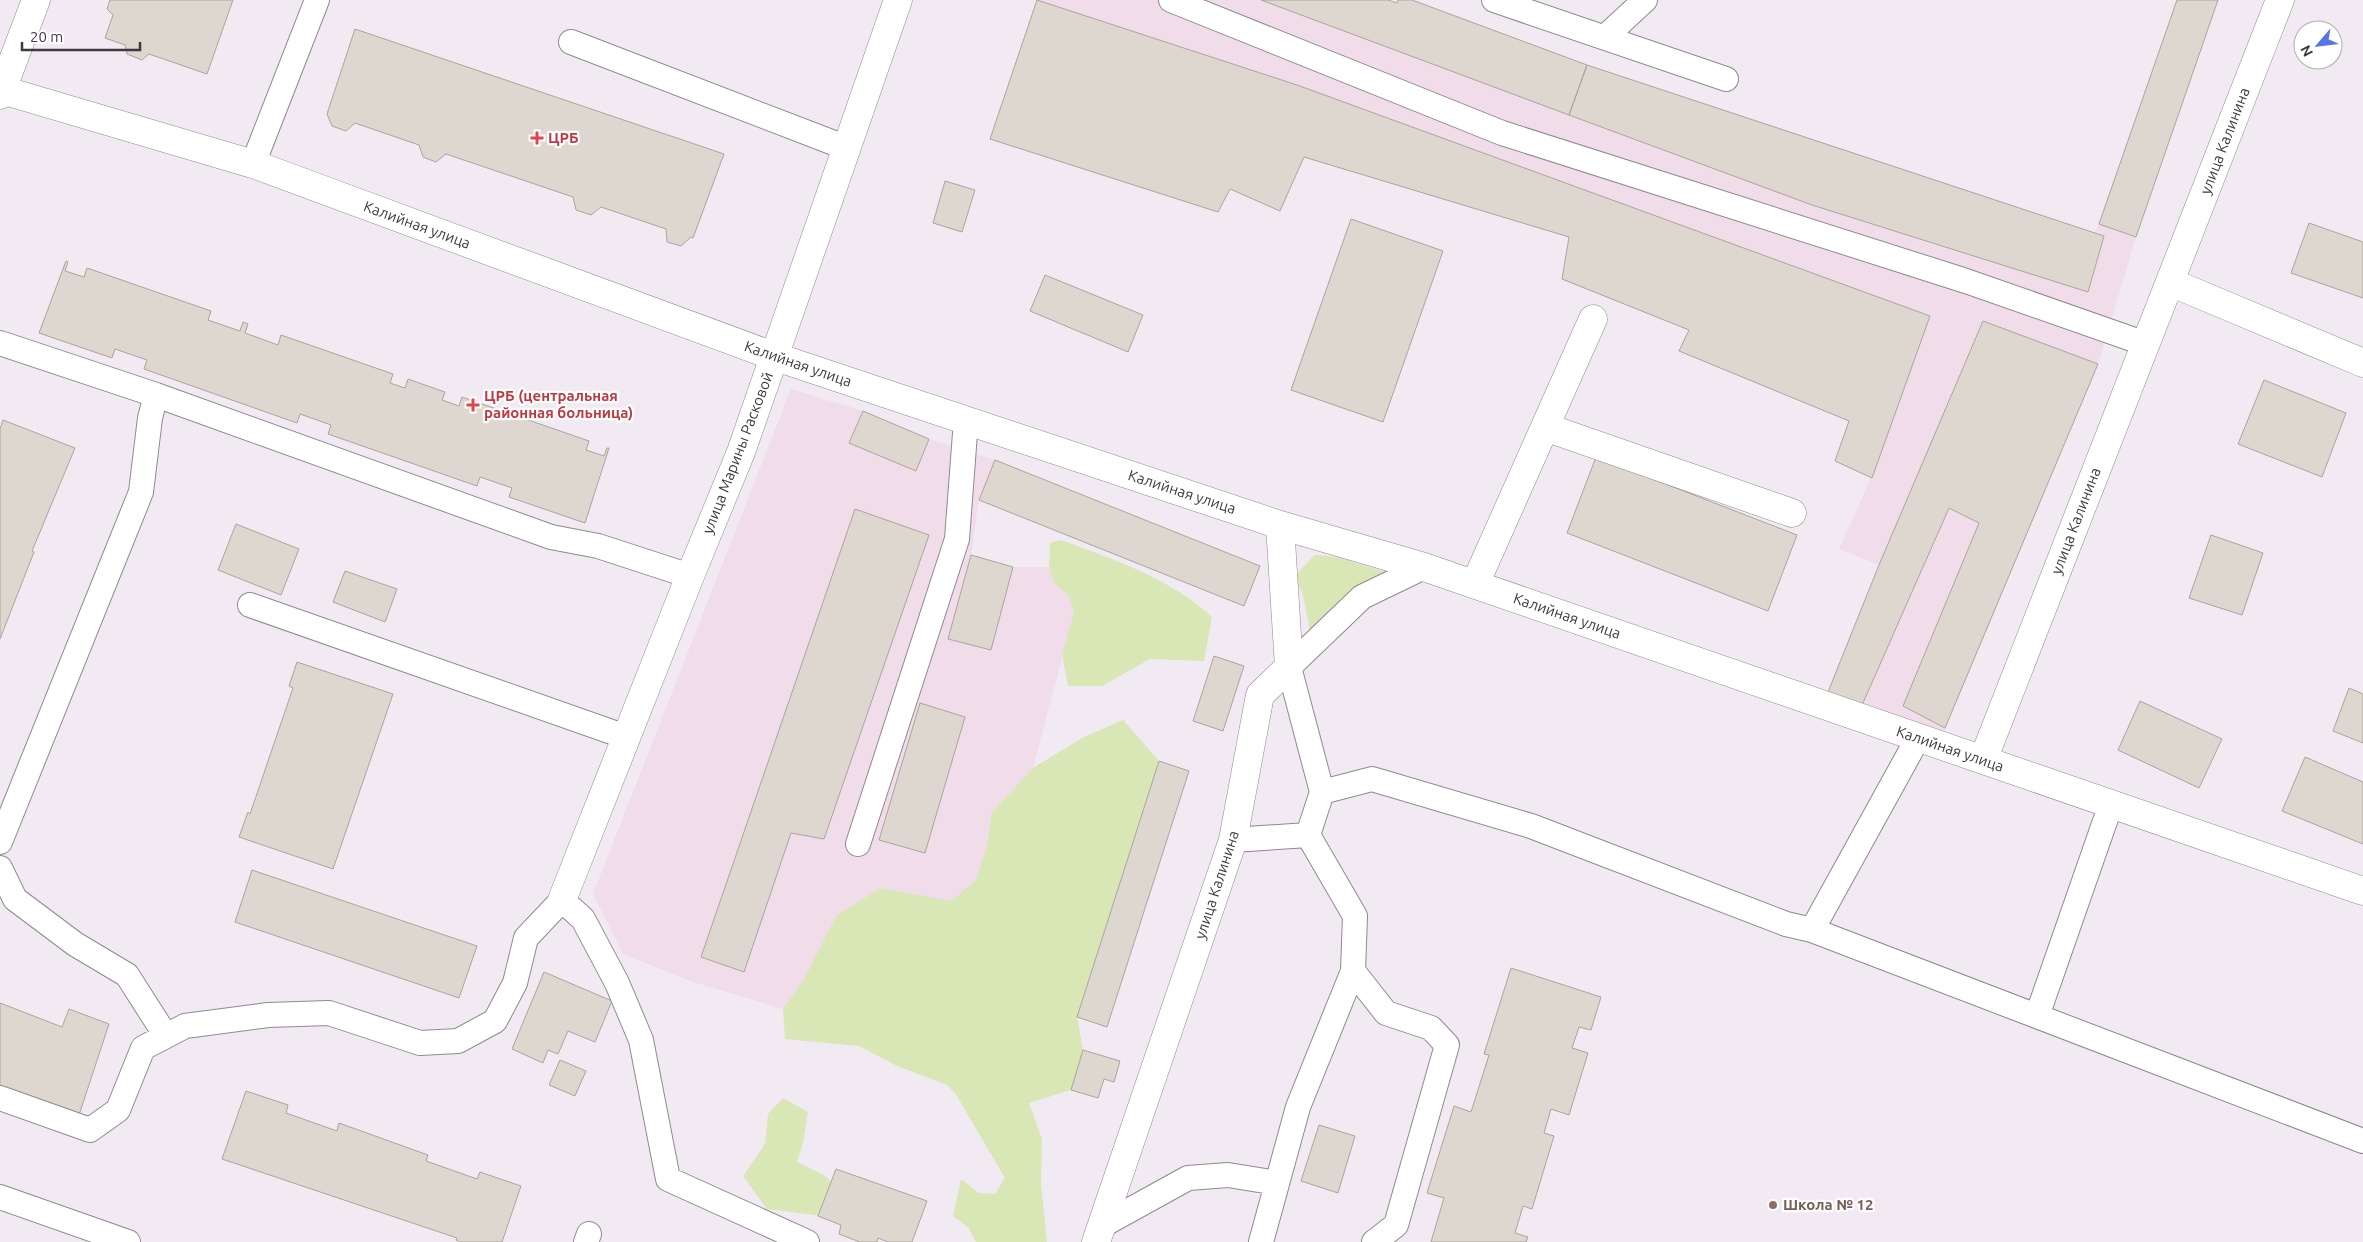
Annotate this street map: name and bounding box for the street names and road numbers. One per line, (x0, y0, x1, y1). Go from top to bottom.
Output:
street label: улица Калинина (2196, 85, 2253, 197)
street label: Калийная улица (361, 197, 473, 252)
street label: Калийная улица (742, 337, 854, 390)
street label: улица Марины Расковой (699, 370, 776, 536)
street label: улица Калинина (2047, 465, 2104, 577)
street label: Калийная улица (1126, 466, 1238, 517)
street label: Калийная улица (1511, 589, 1623, 642)
street label: Калийная улица (1894, 722, 2006, 775)
street label: улица Калинина (1191, 828, 1242, 941)

